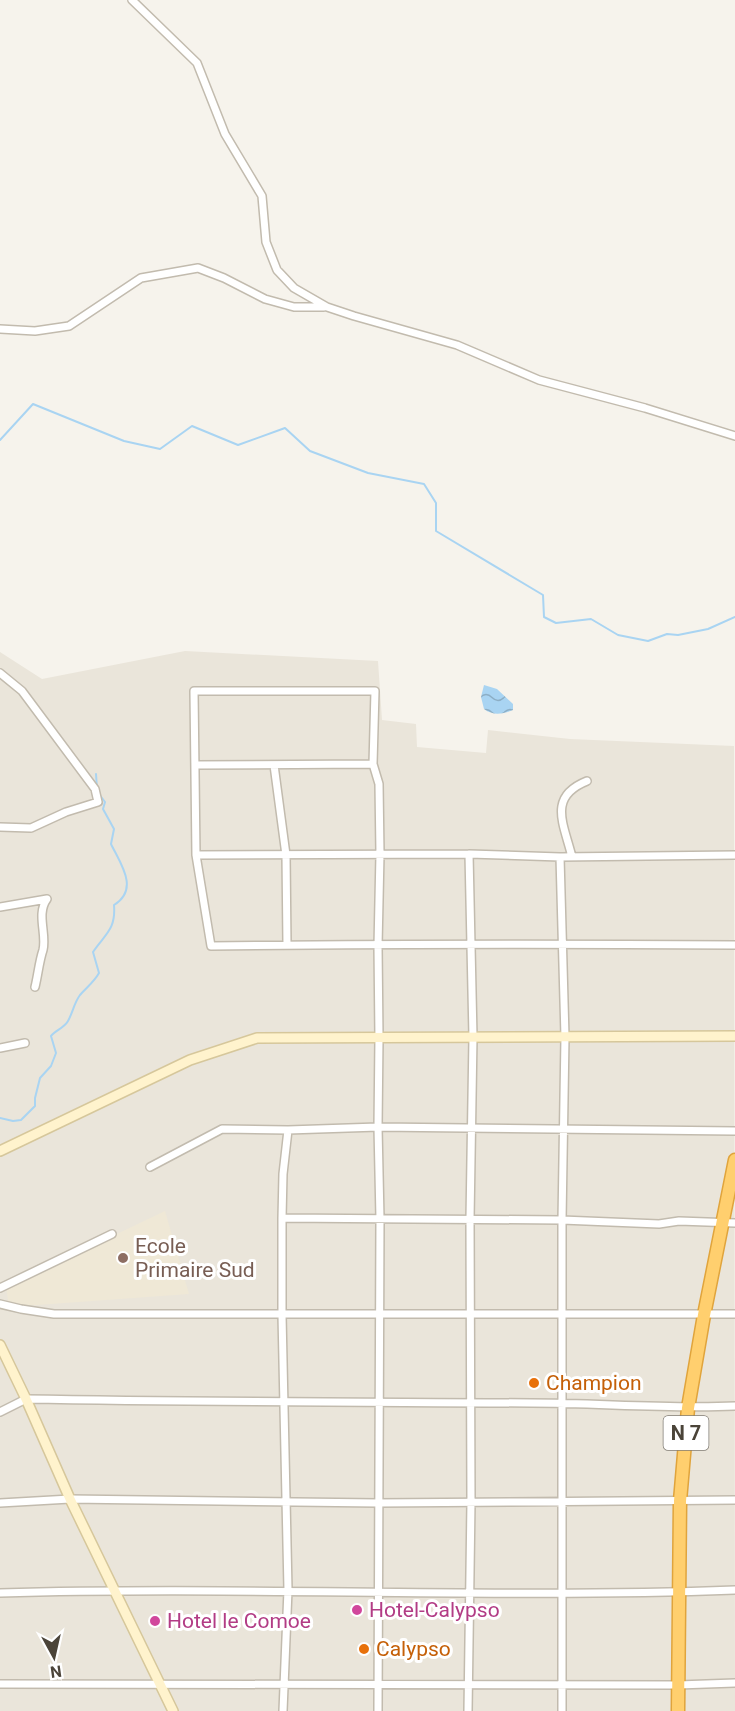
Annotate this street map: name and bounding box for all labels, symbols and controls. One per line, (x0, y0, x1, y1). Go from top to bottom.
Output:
place label: Ecole Primaire Sud (135, 1234, 255, 1282)
marker: Ecole Primaire Sud (116, 1251, 130, 1265)
place label: Champion (546, 1371, 642, 1395)
marker: Champion (527, 1376, 541, 1390)
road number: N 7 (664, 1416, 708, 1450)
place label: Hotel-Calypso (369, 1598, 500, 1622)
marker: Hotel-Calypso (350, 1603, 364, 1617)
place label: Hotel le Comoe (167, 1609, 311, 1633)
marker: Hotel le Comoe (148, 1614, 162, 1628)
north arrow (24, 1627, 84, 1687)
place label: Calypso (376, 1637, 451, 1661)
marker: Calypso (357, 1642, 371, 1656)
text: N (49, 1661, 63, 1682)

